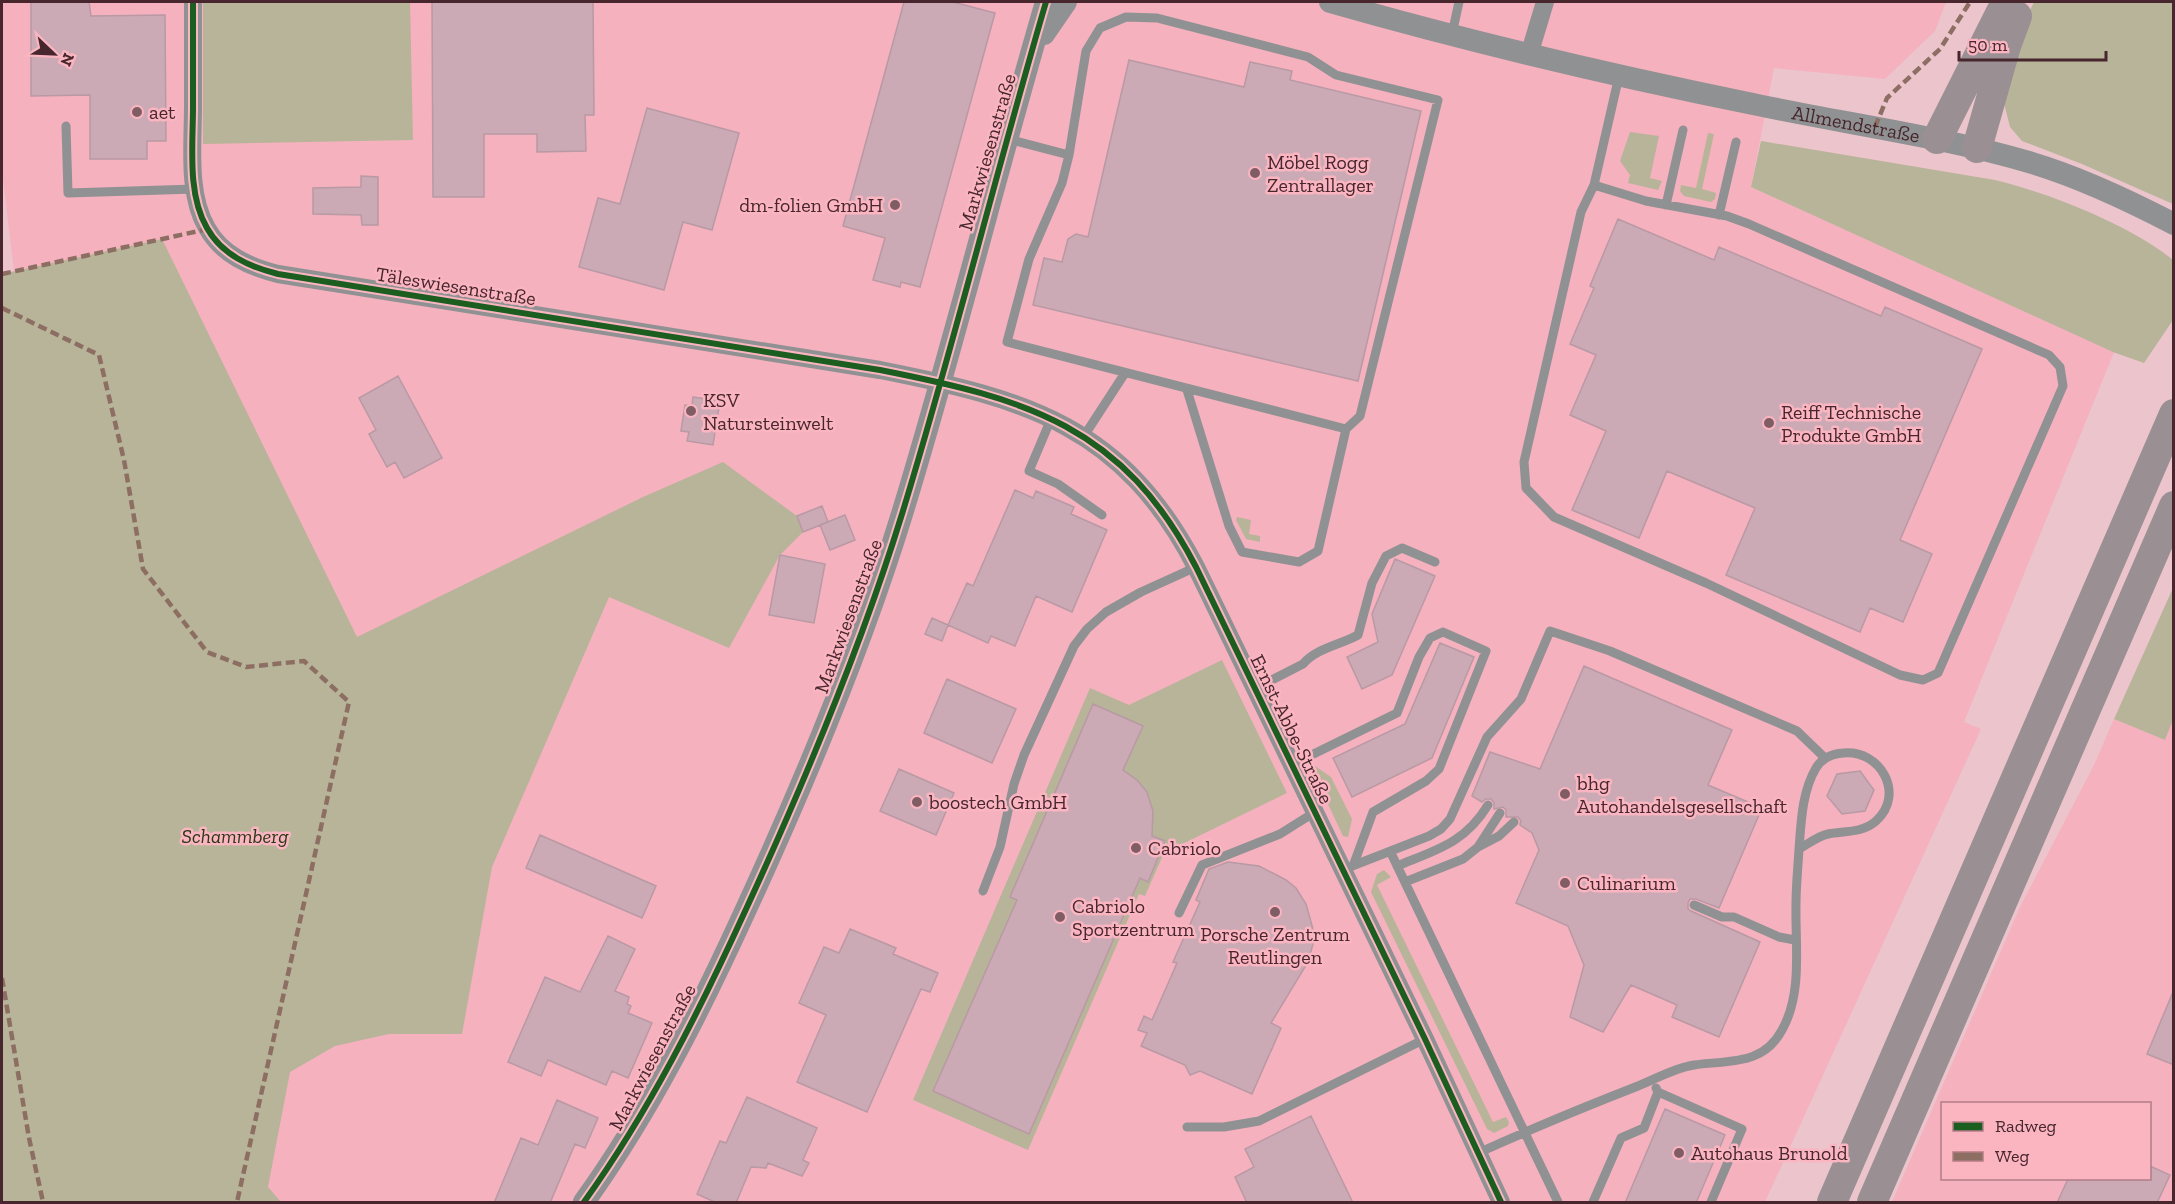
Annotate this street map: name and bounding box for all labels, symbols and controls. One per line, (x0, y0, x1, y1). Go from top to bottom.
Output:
north arrow (24, 24, 84, 84)
scale bar (1959, 24, 2106, 62)
text: 50 m (1968, 34, 2008, 56)
text: N (56, 50, 78, 69)
street label: Markwiesenstraße (953, 71, 1021, 233)
place label: aet (149, 100, 176, 124)
street label: Allmendstraße (1790, 100, 1922, 148)
marker: aet (130, 105, 144, 119)
place label: Möbel Rogg Zentrallager (1267, 150, 1374, 197)
marker: Möbel Rogg Zentrallager (1248, 166, 1262, 180)
place label: dm-folien GmbH (739, 193, 883, 217)
marker: dm-folien GmbH (888, 198, 902, 212)
street label: Täleswiesenstraße (374, 262, 538, 310)
place label: KSV Natursteinwelt (703, 388, 834, 435)
place label: Reiff Technische Produkte GmbH (1781, 400, 1922, 447)
marker: KSV Natursteinwelt (684, 404, 698, 418)
marker: Reiff Technische Produkte GmbH (1762, 416, 1776, 430)
street label: Markwiesenstraße (809, 536, 887, 696)
street label: Ernst-Abbe-Straße (1245, 650, 1339, 808)
place label: bhg Autohandelsgesellschaft (1576, 771, 1788, 818)
marker: bhg Autohandelsgesellschaft (1558, 787, 1572, 801)
place label: boostech GmbH (928, 790, 1067, 814)
marker: boostech GmbH (910, 795, 924, 809)
park label: Schammberg (182, 824, 289, 848)
place label: Cabriolo (1148, 836, 1221, 860)
marker: Cabriolo (1129, 841, 1143, 855)
place label: Culinarium (1577, 871, 1676, 895)
marker: Culinarium (1558, 876, 1572, 890)
place label: Cabriolo Sportzentrum (1072, 894, 1195, 941)
marker: Porsche Zentrum Reutlingen (1268, 905, 1282, 919)
marker: Cabriolo Sportzentrum (1053, 910, 1067, 924)
place label: Porsche Zentrum Reutlingen (1200, 922, 1351, 969)
street label: Markwiesenstraße (603, 980, 701, 1134)
legend (1941, 1102, 2151, 1180)
text: Radweg (1995, 1115, 2057, 1137)
place label: Autohaus Brunold (1691, 1141, 1848, 1165)
text: Weg (1995, 1145, 2029, 1167)
marker: Autohaus Brunold (1672, 1146, 1686, 1160)

